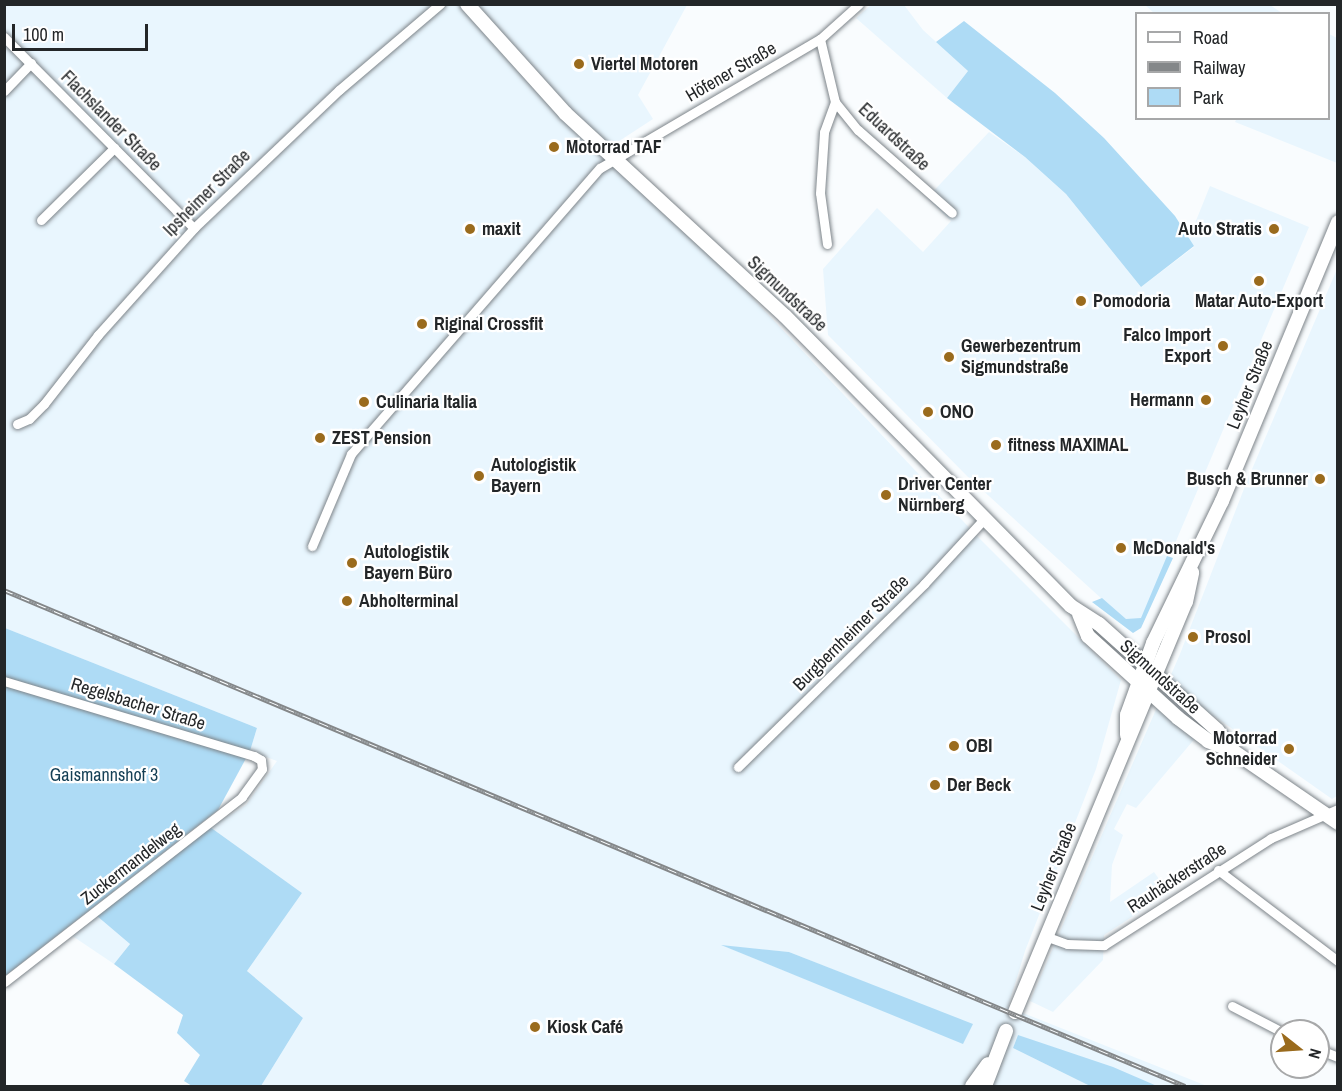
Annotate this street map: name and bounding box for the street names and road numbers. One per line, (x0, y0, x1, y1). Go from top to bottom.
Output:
street label: Höfener Straße (682, 37, 780, 107)
street label: Flachslander Straße (56, 66, 166, 176)
street label: Eduardstraße (854, 99, 934, 175)
street label: Ipsheimer Straße (159, 145, 255, 241)
street label: Sigmundstraße (743, 252, 831, 336)
street label: Leyher Straße (1222, 338, 1278, 432)
street label: Burgbernheimer Straße (789, 571, 913, 695)
street label: Sigmundstraße (1115, 635, 1205, 719)
street label: Regelsbacher Straße (68, 673, 208, 735)
street label: Zuckermandelweg (77, 818, 185, 910)
street label: Leyher Straße (1026, 820, 1082, 914)
street label: Rauhäckerstraße (1124, 838, 1230, 918)

